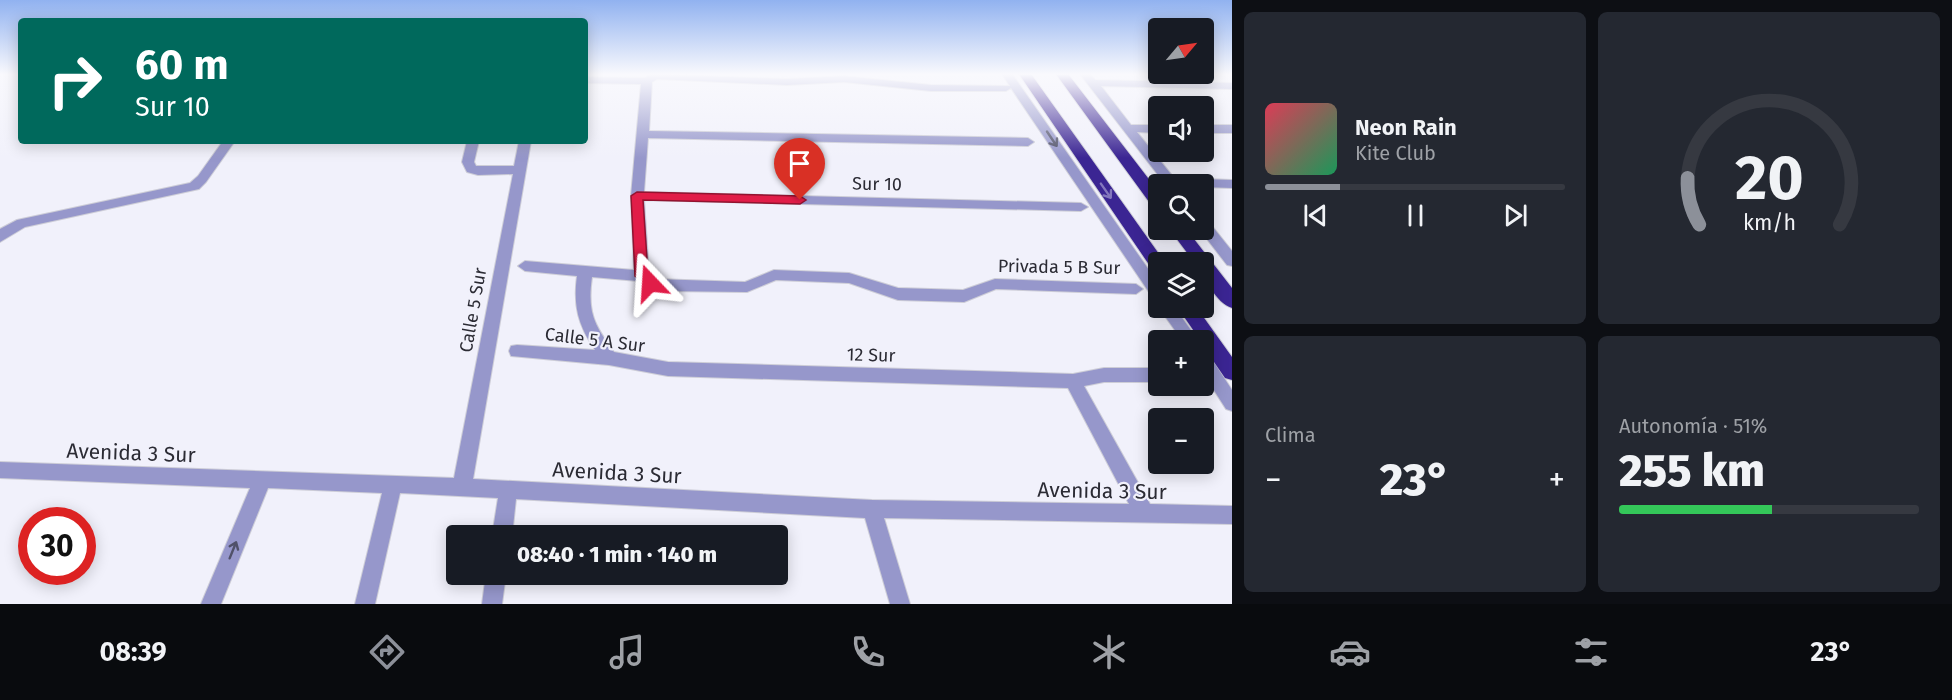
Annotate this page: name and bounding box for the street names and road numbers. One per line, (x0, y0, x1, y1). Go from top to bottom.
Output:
street label: Sur 10 (852, 173, 902, 195)
street label: Privada 5 B Sur (998, 255, 1121, 279)
street label: Calle 5 Sur (455, 266, 491, 354)
street label: Calle 5 A Sur (544, 323, 646, 357)
street label: 12 Sur (846, 343, 896, 367)
street label: Avenida 3 Sur (66, 438, 196, 468)
street label: Avenida 3 Sur (552, 457, 682, 489)
street label: Avenida 3 Sur (1037, 477, 1167, 505)

